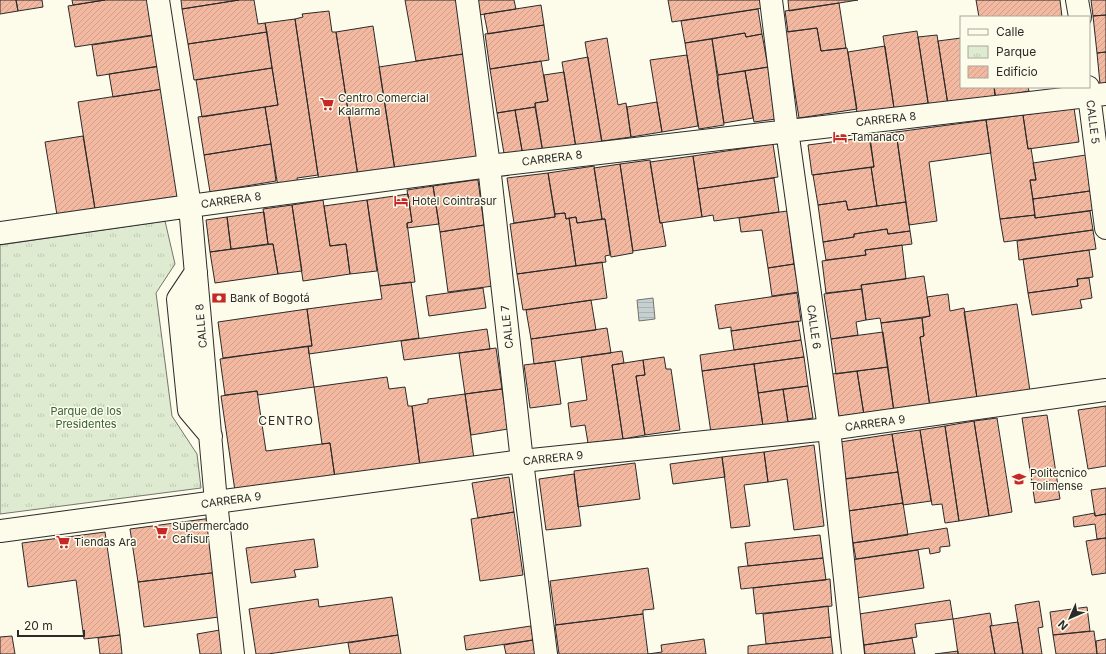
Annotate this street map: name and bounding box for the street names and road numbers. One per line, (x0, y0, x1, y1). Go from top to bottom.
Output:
street label: CALLE 5 (1083, 99, 1103, 145)
street label: CARRERA 8 (855, 109, 917, 129)
street label: CARRERA 8 (521, 147, 583, 169)
street label: CARRERA 8 (200, 189, 262, 211)
street label: CALLE 8 (192, 303, 210, 349)
street label: CALLE 7 (498, 304, 516, 350)
street label: CALLE 6 (804, 304, 824, 350)
street label: CARRERA 9 (844, 412, 906, 434)
street label: CARRERA 9 (522, 448, 584, 468)
street label: CARRERA 9 (200, 489, 262, 511)

